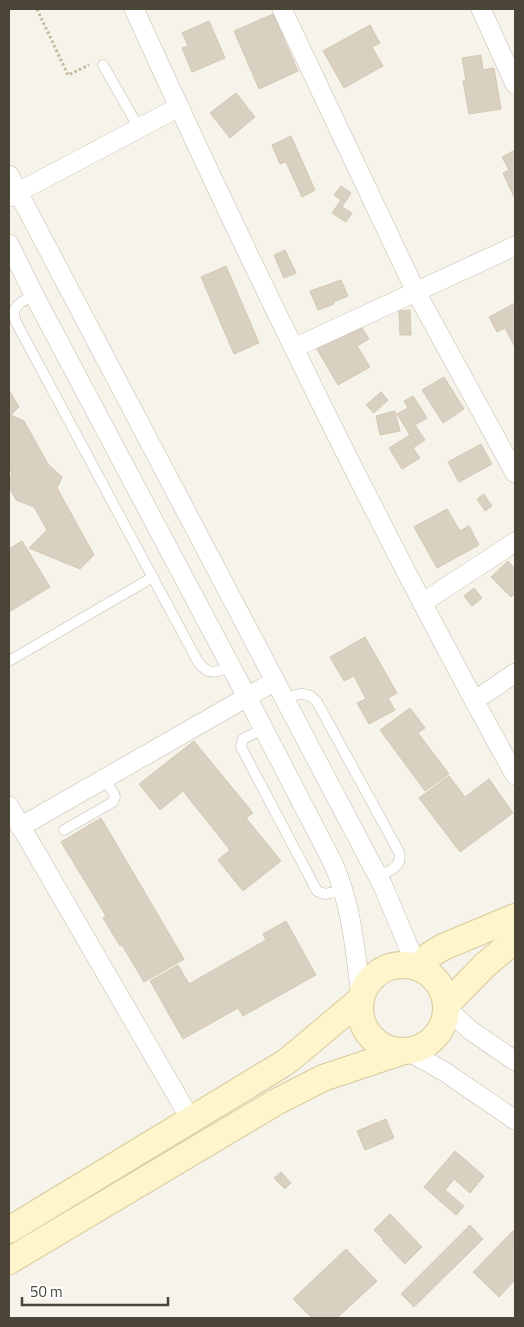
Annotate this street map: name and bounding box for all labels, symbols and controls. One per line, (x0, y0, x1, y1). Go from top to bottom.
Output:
scale bar (22, 1274, 169, 1306)
text: 50 m (30, 1280, 63, 1303)

